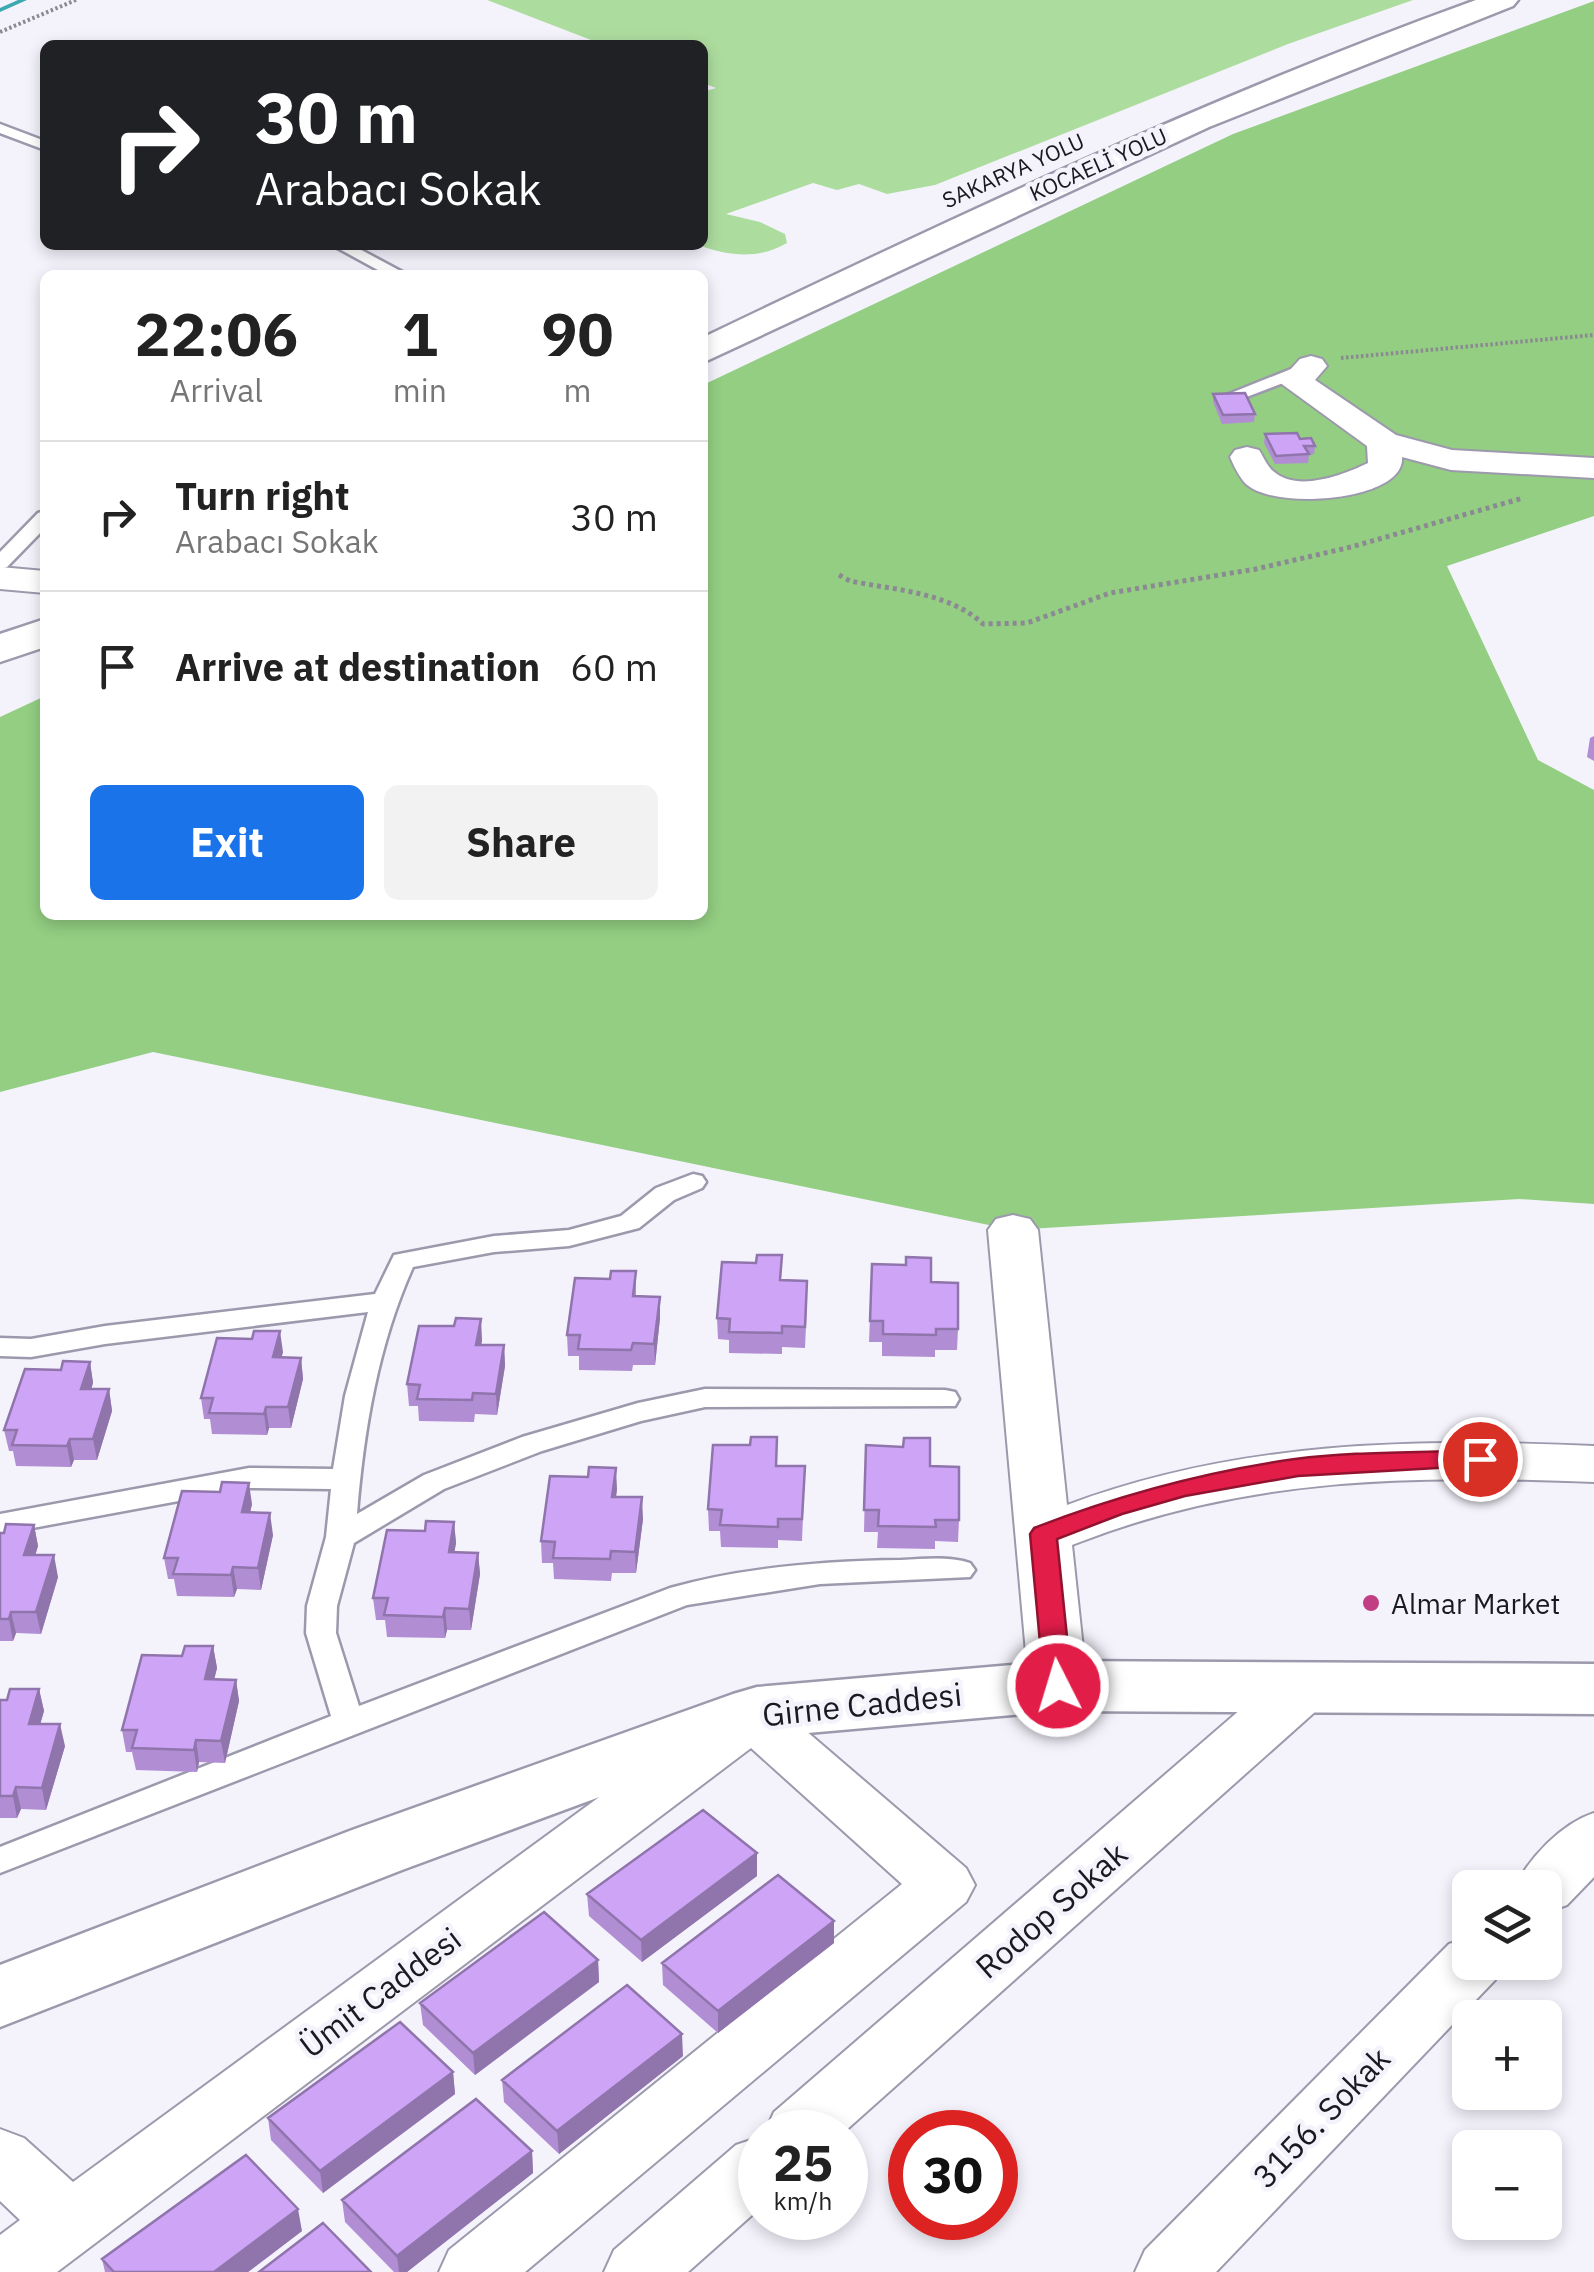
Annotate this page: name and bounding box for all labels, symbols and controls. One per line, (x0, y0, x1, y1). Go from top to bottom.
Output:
text: 30 m (255, 71, 418, 162)
icon: right (90, 80, 220, 210)
street label: KOCAELİ YOLU (1025, 121, 1171, 207)
street label: SAKARYA YOLU (937, 126, 1089, 214)
text: Arabacı Sokak (255, 159, 541, 217)
text: 22:06 (135, 294, 298, 373)
text: 1 (402, 294, 438, 373)
text: 90 (541, 294, 613, 373)
text: Arrival (170, 369, 263, 411)
text: min (393, 369, 447, 411)
text: m (564, 369, 591, 411)
text: Turn right (175, 471, 350, 520)
icon: right (90, 489, 145, 544)
text: 30 m (570, 492, 658, 541)
text: Arabacı Sokak (175, 520, 379, 562)
icon: arrive (90, 639, 145, 694)
text: Arrive at destination (175, 642, 540, 691)
text: 60 m (570, 642, 658, 691)
button: Exit (90, 785, 364, 900)
button: Share (384, 785, 658, 900)
pin (1438, 1417, 1523, 1502)
icon: arrive (1453, 1432, 1508, 1487)
place label: Almar Market (1391, 1585, 1560, 1622)
marker: Almar Market (1360, 1592, 1382, 1614)
position arrow (1006, 1634, 1110, 1738)
street label: Girne Caddesi (760, 1673, 964, 1735)
street label: Rodop Sokak (966, 1832, 1136, 1987)
map controls (1452, 1870, 1562, 2240)
button: layers (1452, 1870, 1562, 1980)
street label: Ümit Caddesi (291, 1918, 469, 2066)
button: + (1452, 2000, 1562, 2110)
street label: 3156. Sokak (1243, 2037, 1399, 2196)
speed limit sign: 30 (888, 2110, 1018, 2240)
text: 25 (773, 2130, 833, 2195)
button: − (1452, 2130, 1562, 2240)
text: km/h (774, 2184, 832, 2217)

